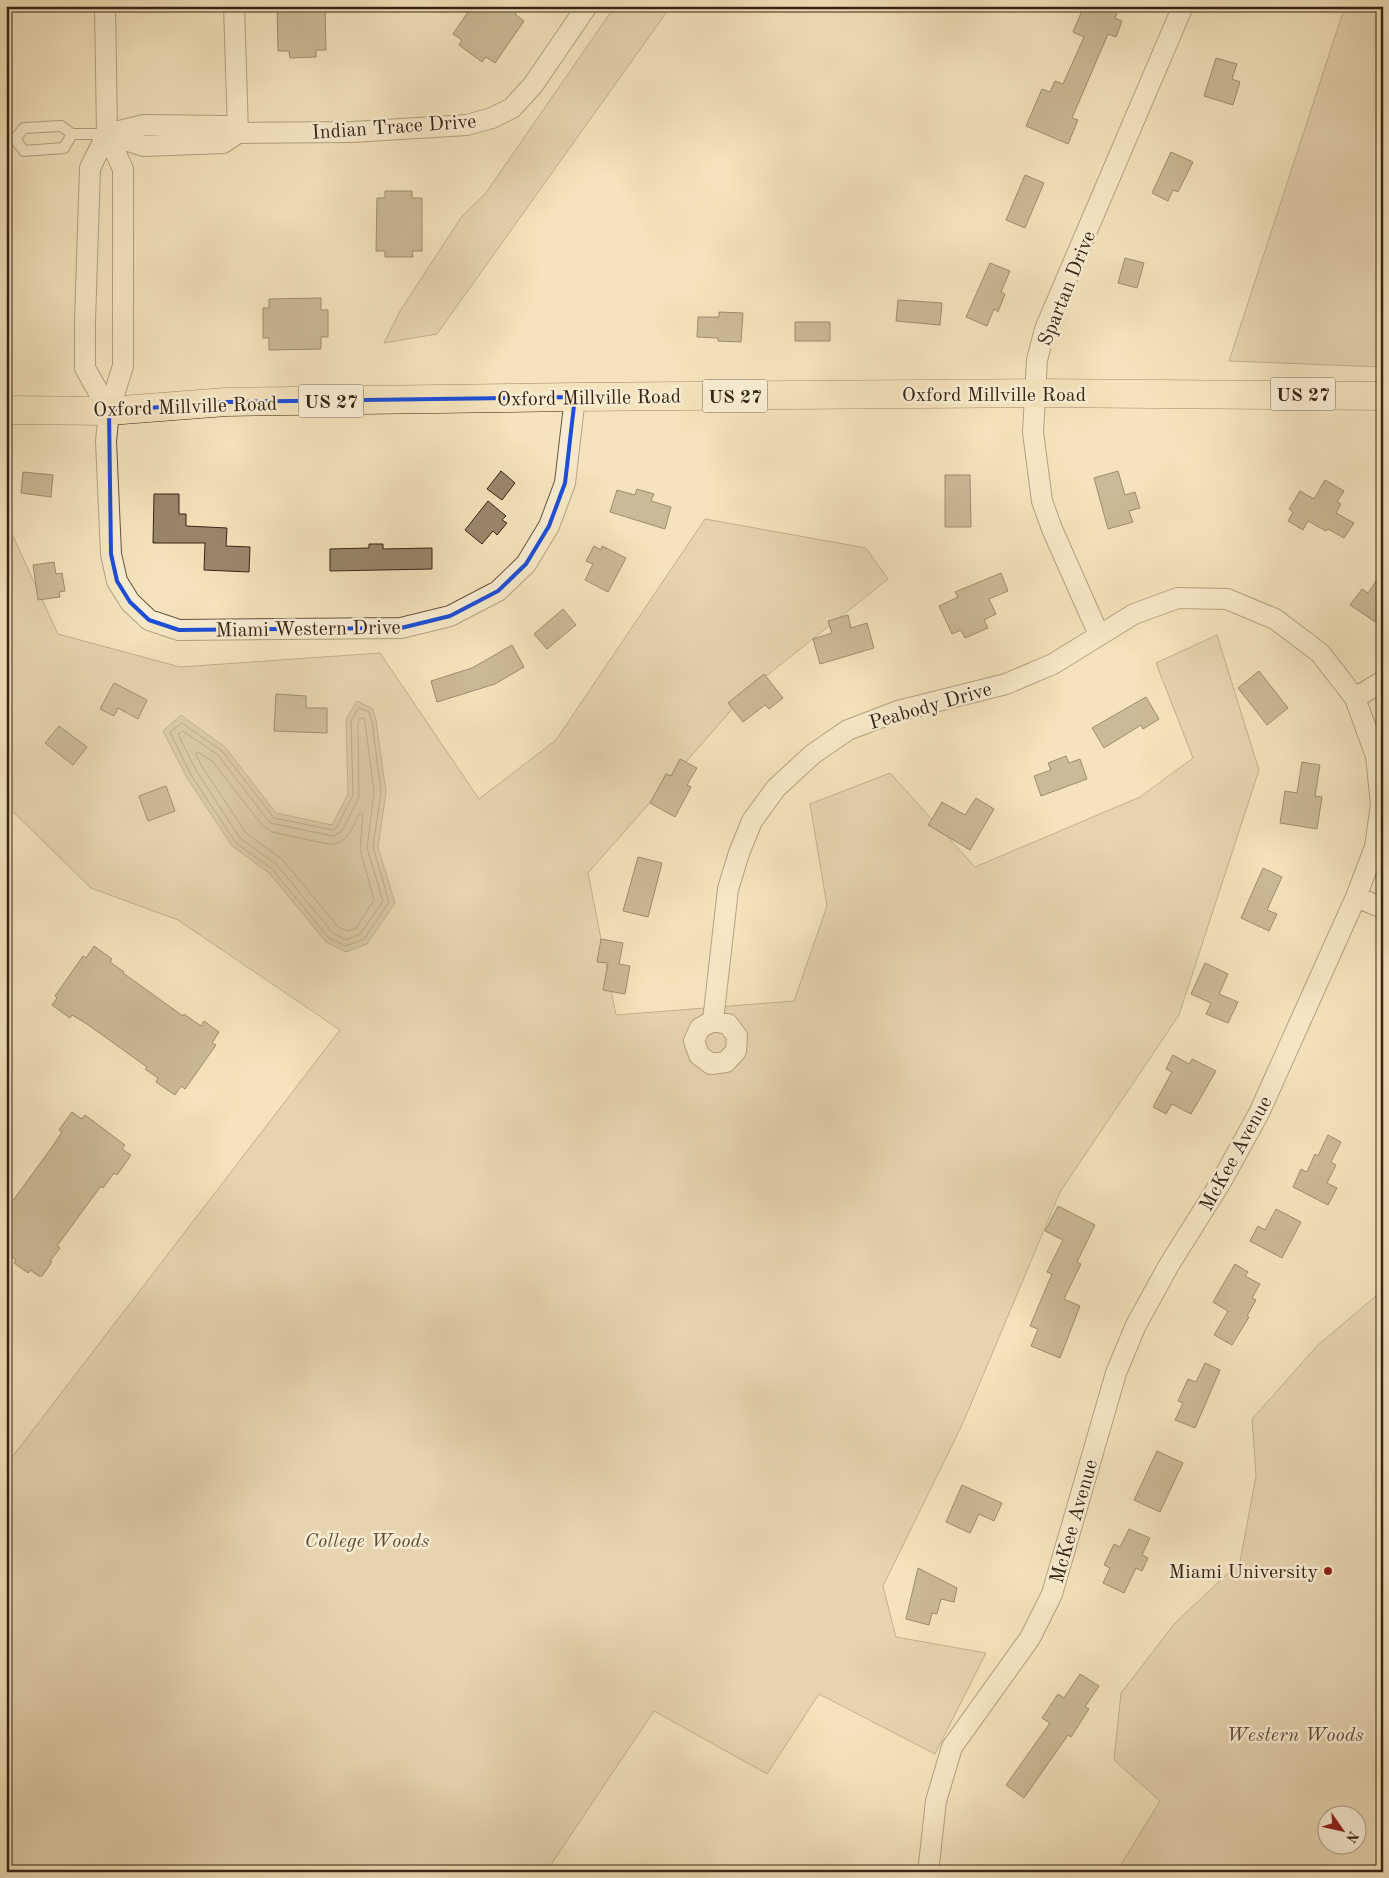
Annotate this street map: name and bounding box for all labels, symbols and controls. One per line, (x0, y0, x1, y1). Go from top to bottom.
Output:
street label: Indian Trace Drive (311, 112, 477, 144)
street label: Spartan Drive (1036, 228, 1100, 349)
road number: US 27 (1270, 378, 1336, 410)
road number: US 27 (702, 380, 768, 412)
road number: US 27 (298, 384, 364, 418)
street label: Oxford Millville Road (902, 386, 1086, 406)
street label: Oxford Millville Road (497, 387, 681, 411)
street label: Oxford Millville Road (93, 395, 278, 421)
street label: Miami Western Drive (215, 618, 401, 642)
street label: Peabody Drive (867, 680, 994, 734)
street label: McKee Avenue (1197, 1093, 1277, 1215)
street label: McKee Avenue (1048, 1457, 1102, 1586)
park label: College Woods (305, 1532, 429, 1552)
place label: Miami University (1169, 1563, 1318, 1583)
marker: Miami University (1322, 1565, 1334, 1577)
park label: Western Woods (1226, 1726, 1364, 1746)
north arrow (1316, 1806, 1366, 1856)
text: N (1343, 1828, 1361, 1845)

